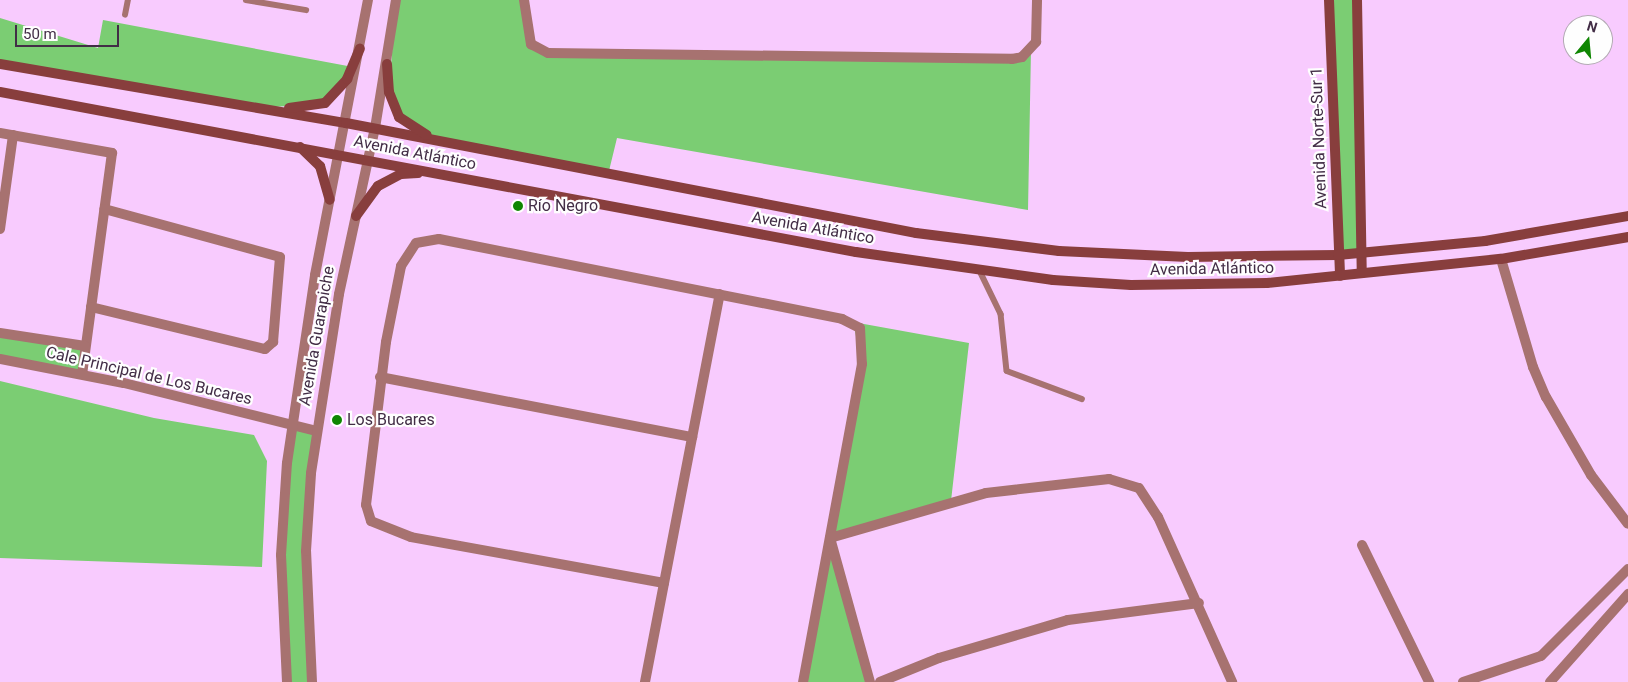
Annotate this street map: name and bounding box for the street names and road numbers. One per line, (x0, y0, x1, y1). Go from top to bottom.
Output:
street label: Avenida Norte-Sur 1 (1307, 67, 1331, 209)
street label: Avenida Atlántico (352, 132, 478, 174)
street label: Avenida Atlántico (750, 208, 876, 248)
street label: Avenida Atlántico (1150, 258, 1274, 280)
street label: Avenida Guarapiche (295, 265, 339, 407)
street label: Cale Principal de Los Bucares (44, 343, 254, 409)

